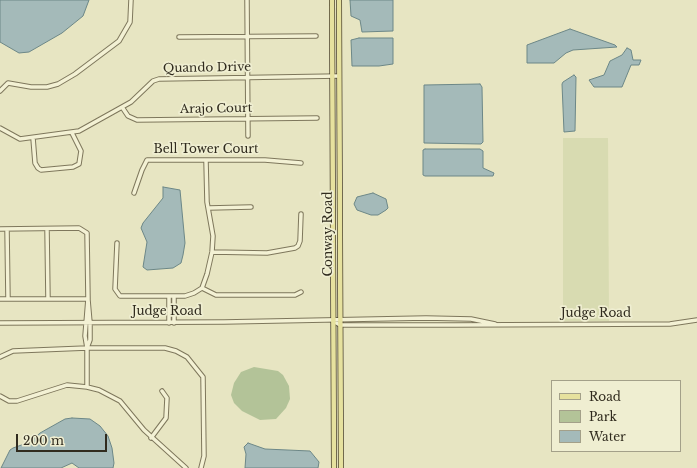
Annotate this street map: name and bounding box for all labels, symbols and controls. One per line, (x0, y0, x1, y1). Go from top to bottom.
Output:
street label: Quando Drive (163, 60, 251, 76)
street label: Arajo Court (180, 101, 252, 117)
street label: Bell Tower Court (153, 143, 259, 157)
street label: Conway Road (322, 191, 336, 277)
street label: Judge Road (132, 305, 202, 319)
street label: Judge Road (561, 307, 631, 321)
legend (551, 380, 681, 452)
text: Road (589, 389, 621, 404)
text: Park (589, 409, 617, 424)
scale bar (18, 426, 109, 452)
text: Water (589, 429, 626, 444)
text: 200 m (23, 433, 64, 448)

